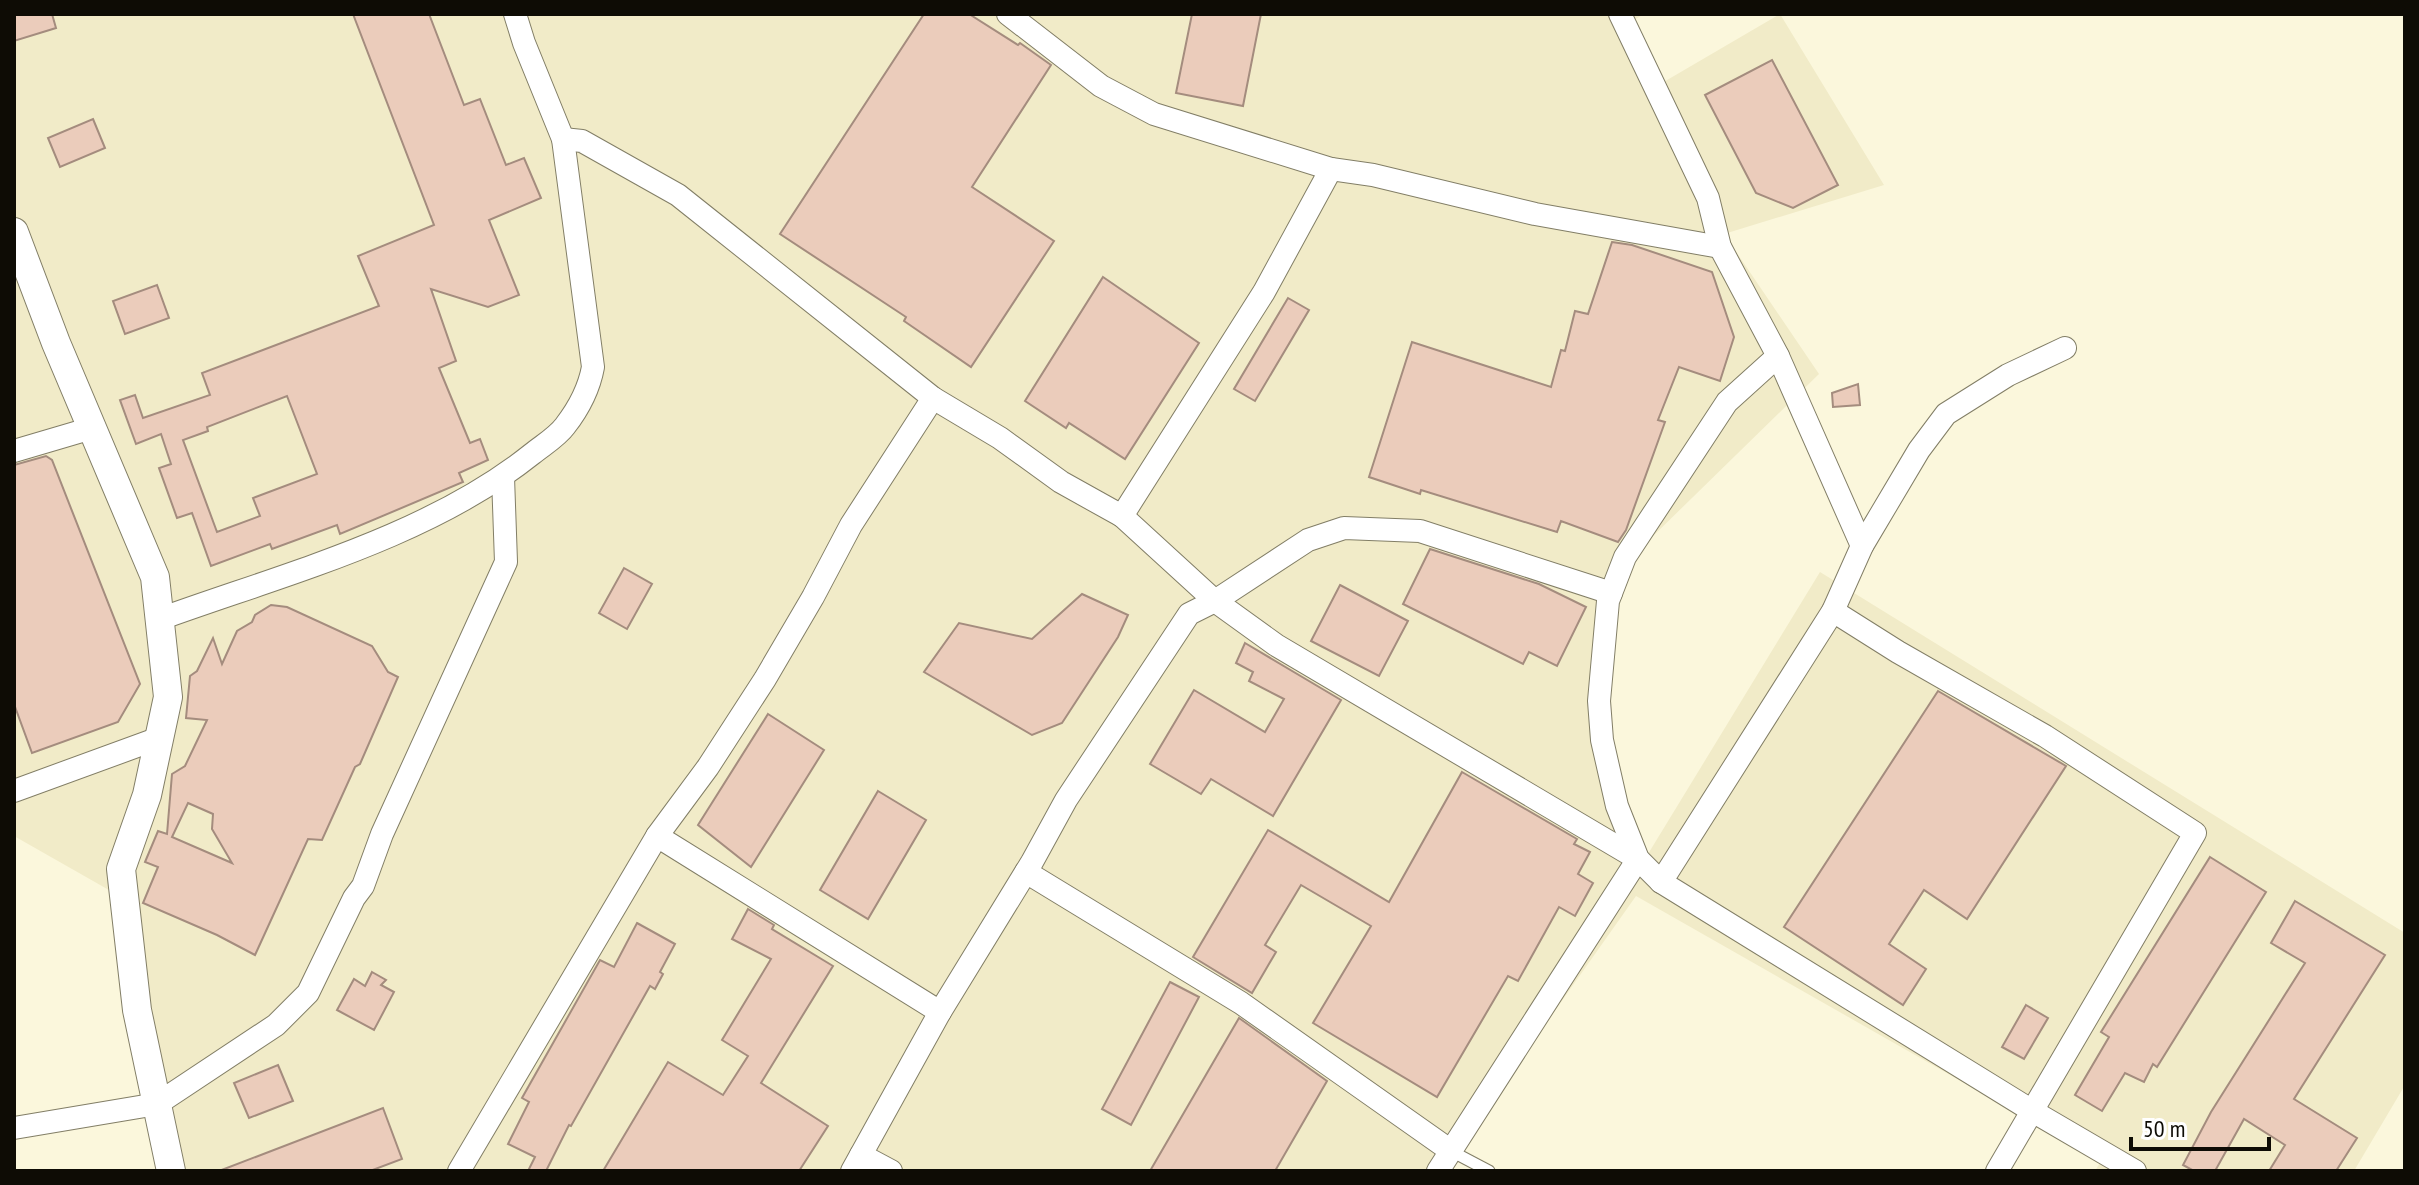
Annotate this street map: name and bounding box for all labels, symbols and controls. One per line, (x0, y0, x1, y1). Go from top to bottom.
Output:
scale bar (2131, 1101, 2269, 1151)
text: 50 m (2143, 1113, 2185, 1144)

